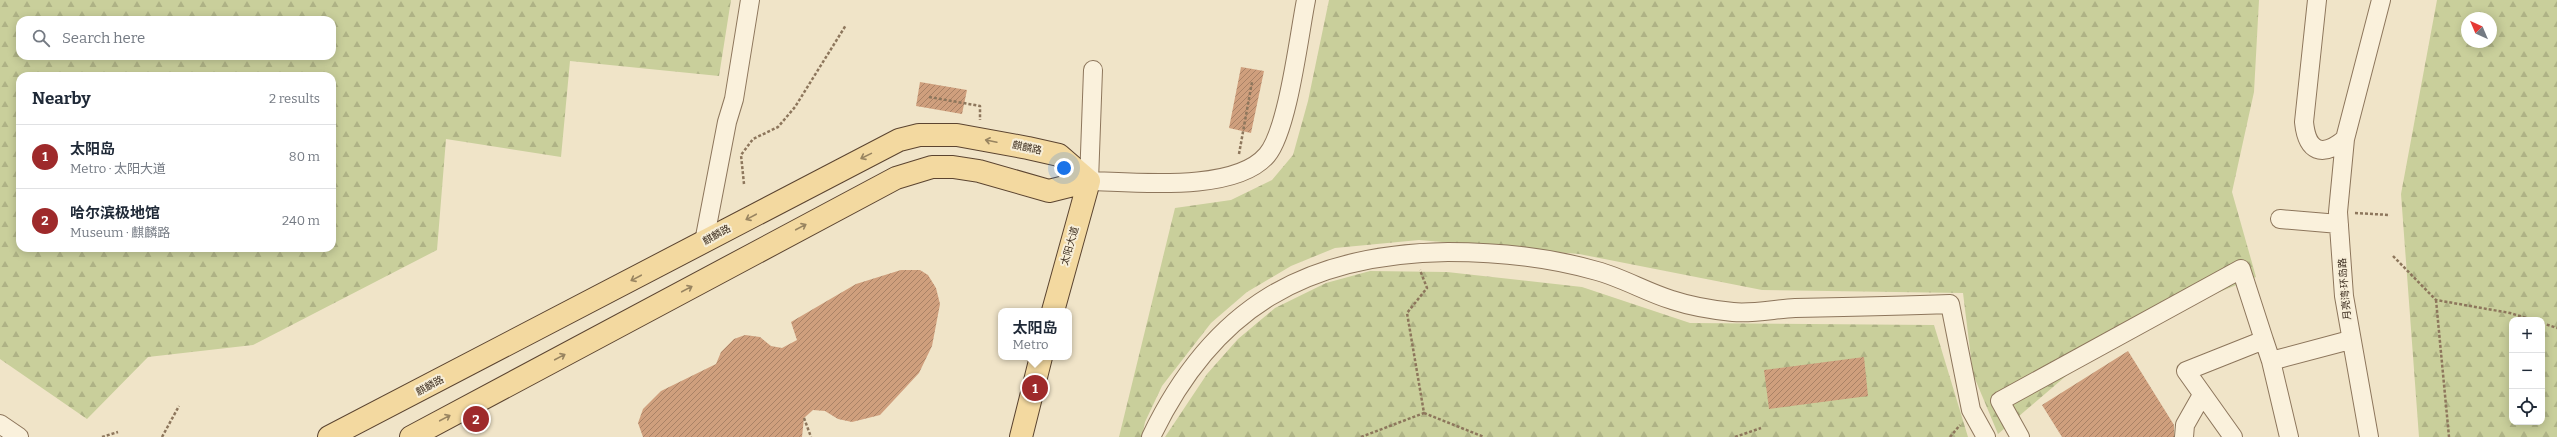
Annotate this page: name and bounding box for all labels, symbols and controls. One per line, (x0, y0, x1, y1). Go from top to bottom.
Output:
north arrow (2461, 12, 2497, 48)
search box (16, 16, 336, 60)
icon: search (30, 27, 52, 49)
text: Search here (62, 29, 145, 47)
text: Nearby (32, 88, 91, 109)
text: 2 results (269, 91, 320, 106)
one-way arrow (985, 136, 998, 144)
street label: 麒麟路 (1011, 139, 1043, 157)
text: 太阳岛 (70, 140, 115, 158)
text: 1 (42, 149, 48, 164)
text: 80 m (289, 149, 320, 164)
one-way arrow (860, 153, 872, 160)
your location (1054, 158, 1074, 178)
text: Metro · 太阳大道 (70, 161, 166, 176)
text: 哈尔滨极地馆 (70, 204, 160, 222)
text: 2 (41, 213, 49, 228)
text: 240 m (282, 213, 320, 228)
one-way arrow (745, 213, 757, 221)
street label: 麒麟路 (701, 222, 733, 248)
one-way arrow (795, 223, 807, 230)
text: Museum · 麒麟路 (70, 225, 170, 240)
street label: 太阳大道 (1059, 225, 1081, 267)
street label: 月亮湾·环岛路 (2336, 258, 2354, 320)
one-way arrow (630, 275, 642, 282)
one-way arrow (680, 284, 692, 292)
popup (998, 308, 1072, 360)
map controls (2509, 317, 2545, 425)
button: + (2509, 317, 2545, 353)
text: 太阳岛 (1012, 319, 1058, 337)
text: Metro (1012, 337, 1049, 352)
one-way arrow (554, 352, 566, 360)
button: − (2509, 353, 2545, 389)
pin: 1 (1022, 373, 1048, 403)
street label: 麒麟路 (414, 374, 446, 398)
button: locate (2509, 389, 2545, 425)
pin: 2 (463, 404, 489, 434)
one-way arrow (439, 414, 451, 422)

